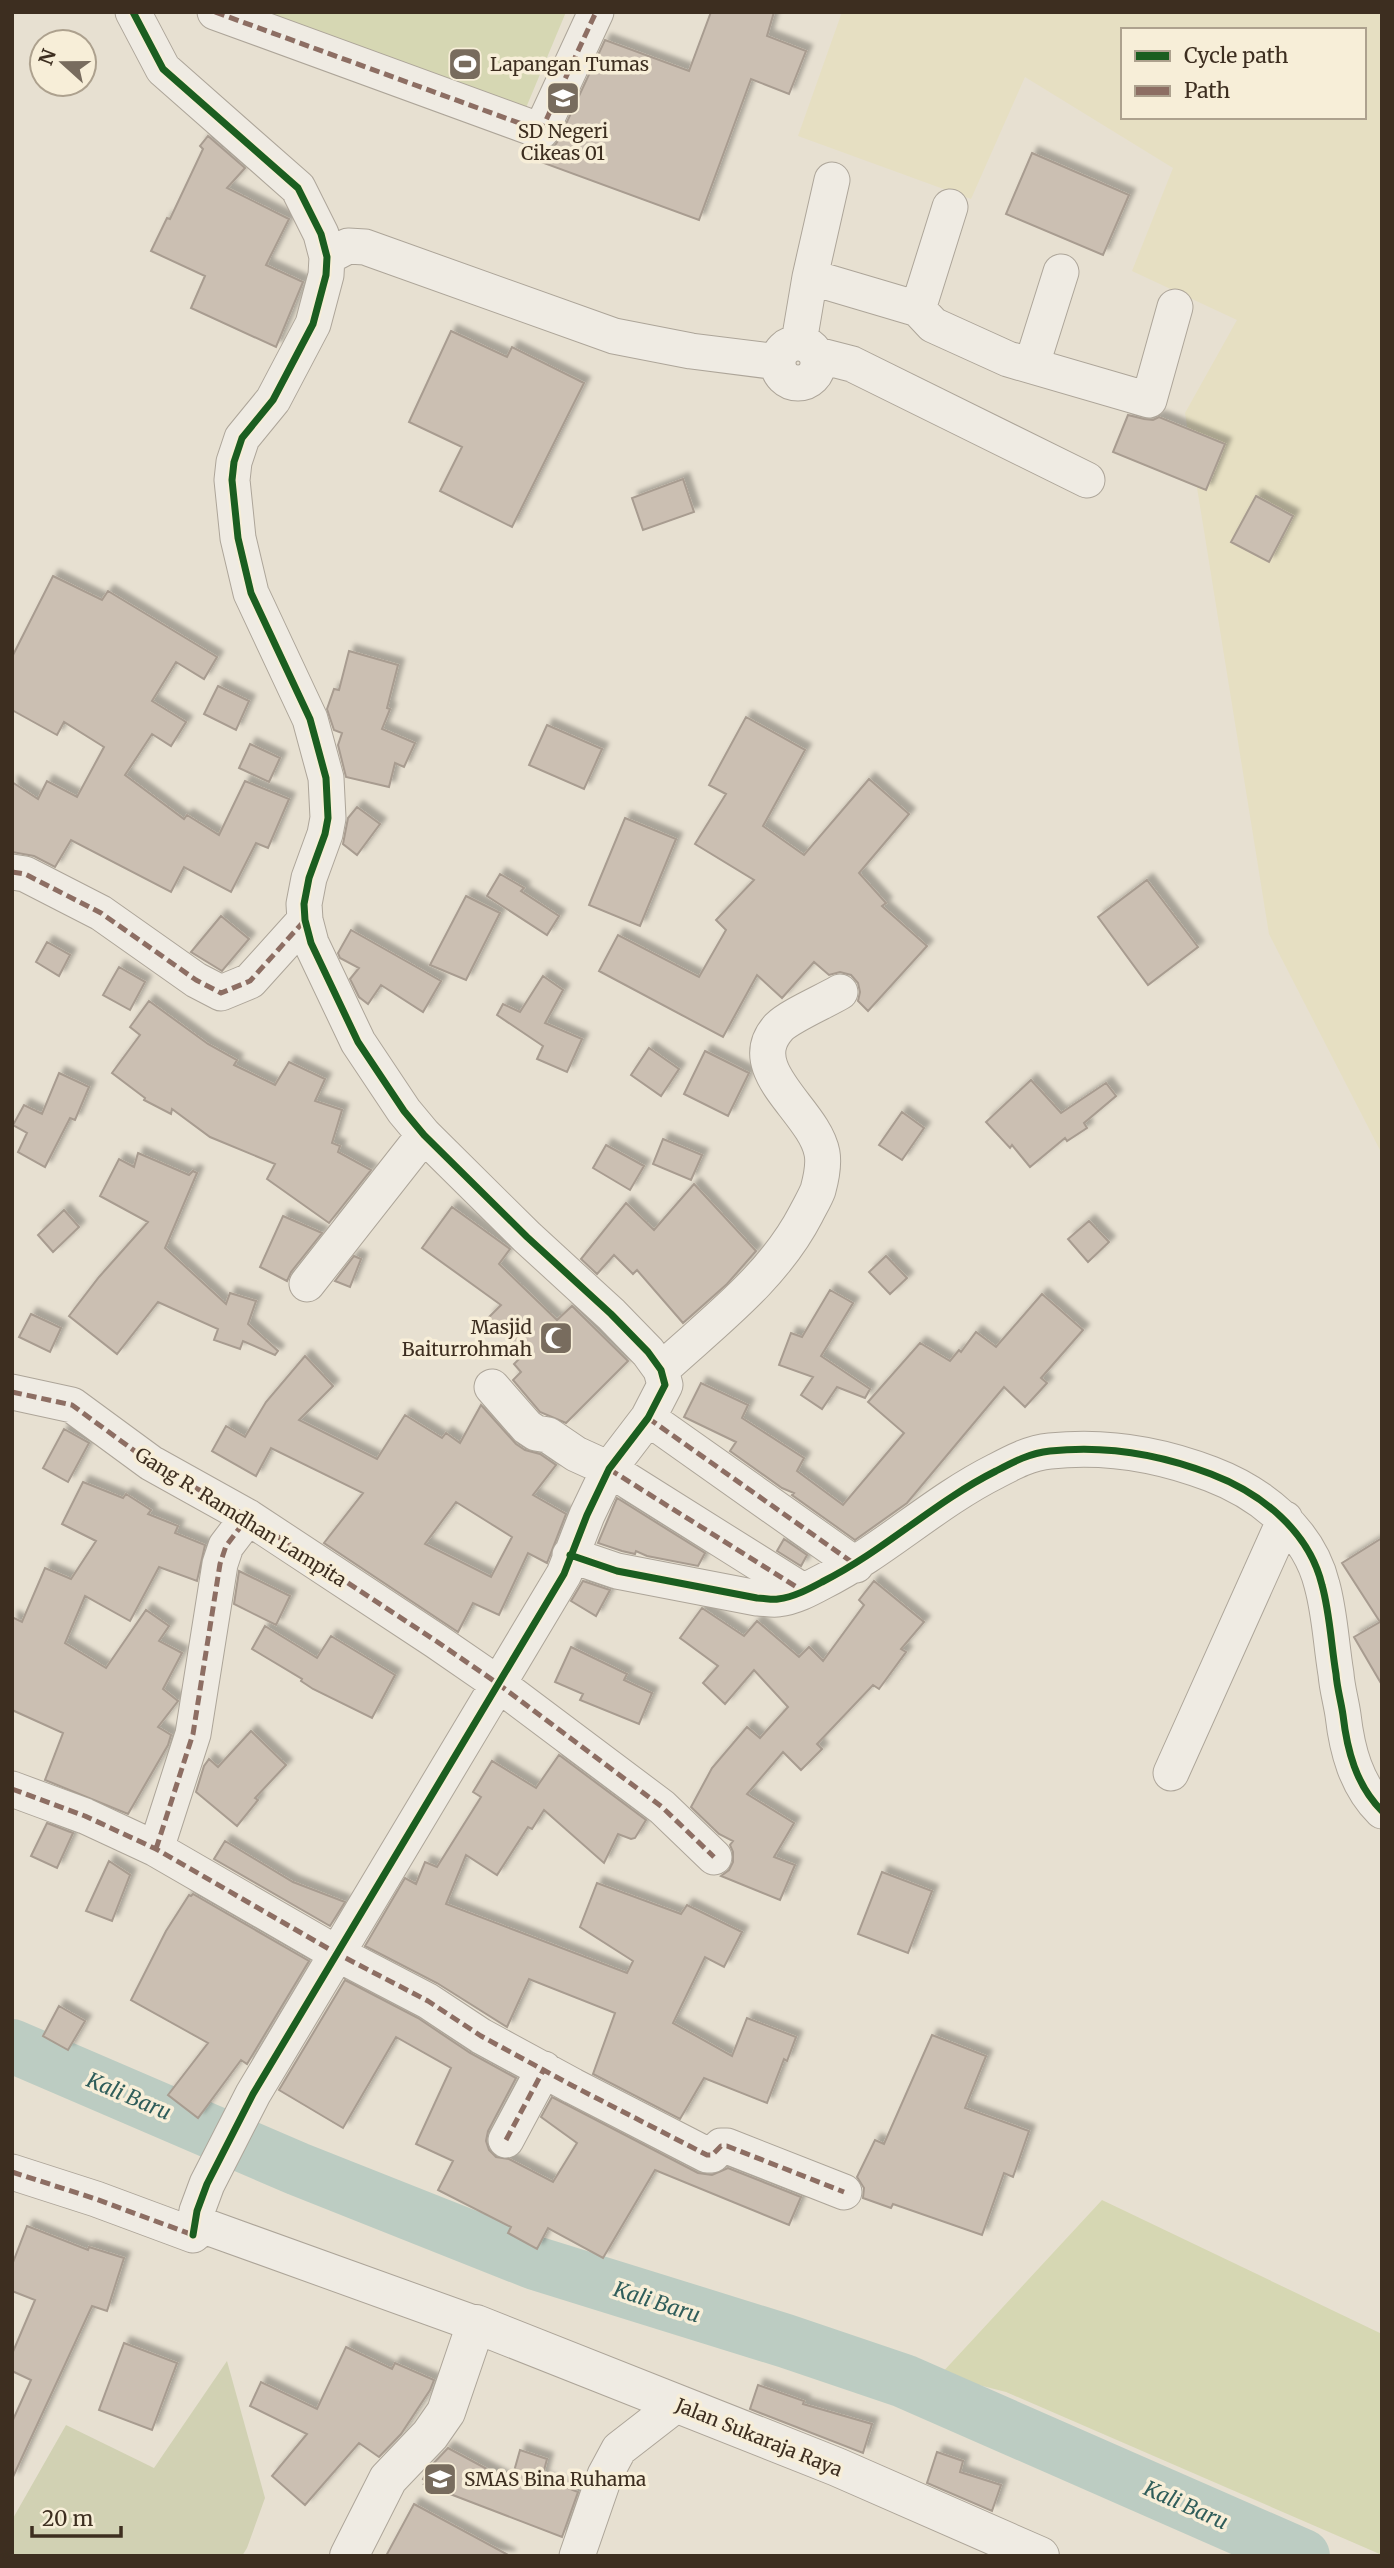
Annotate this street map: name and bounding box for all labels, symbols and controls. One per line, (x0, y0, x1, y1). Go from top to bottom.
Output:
north arrow (28, 28, 98, 98)
legend (1121, 28, 1366, 119)
text: Cycle path (1184, 42, 1288, 69)
sports icon: Lapangan Tumas (446, 45, 484, 83)
text: N (33, 46, 61, 68)
place label: Lapangan Tumas (490, 52, 649, 76)
text: Path (1184, 77, 1230, 104)
school or university icon: SD Negeri Cikeas 01 (544, 79, 582, 117)
place label: SD Negeri Cikeas 01 (518, 119, 608, 165)
place label: Masjid Baiturrohmah (402, 1315, 532, 1361)
mosque icon: Masjid Baiturrohmah (537, 1319, 575, 1357)
street label: Gang R. Ramdhan Lampita (131, 1442, 351, 1592)
water label: Kali Baru (82, 2066, 175, 2126)
water label: Kali Baru (609, 2275, 704, 2329)
street label: Jalan Sukaraja Raya (671, 2392, 846, 2481)
school or university icon: SMAS Bina Ruhama (421, 2460, 459, 2498)
place label: SMAS Bina Ruhama (464, 2467, 646, 2491)
water label: Kali Baru (1139, 2474, 1232, 2535)
scale bar (32, 2494, 121, 2538)
text: 20 m (42, 2505, 94, 2532)

